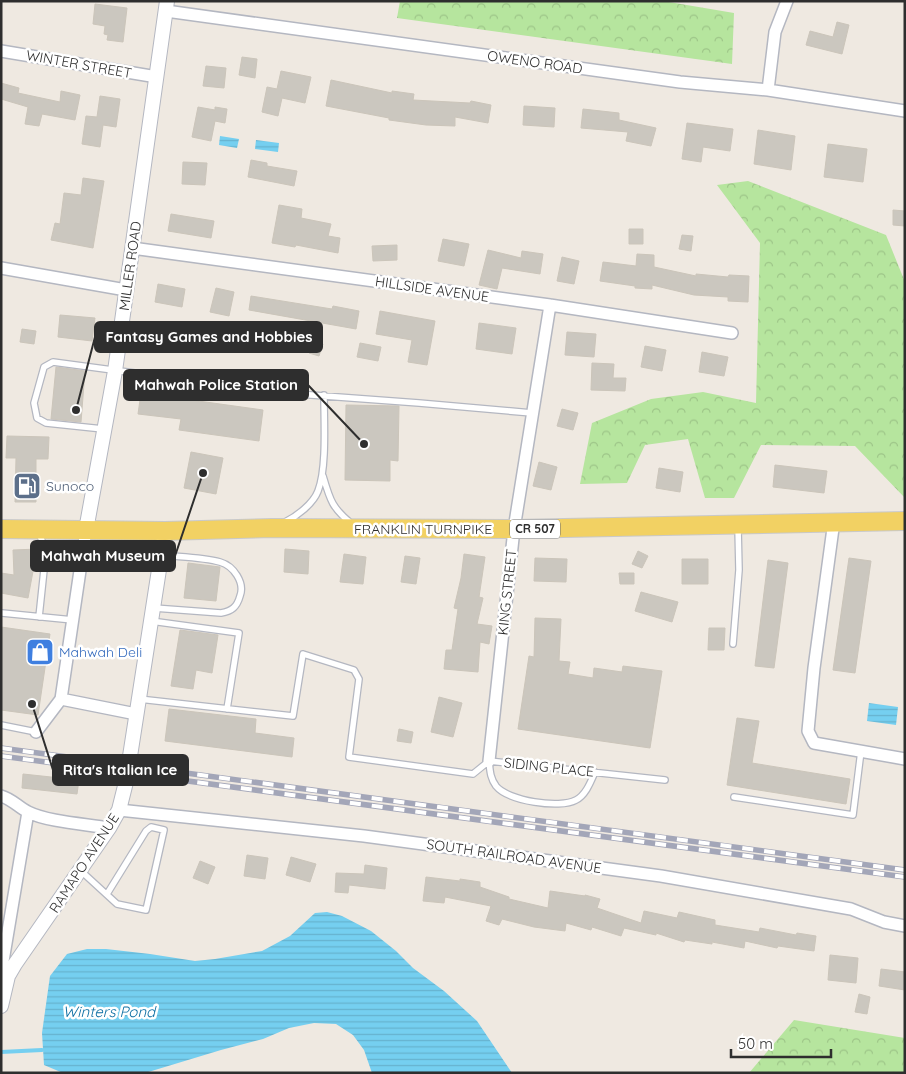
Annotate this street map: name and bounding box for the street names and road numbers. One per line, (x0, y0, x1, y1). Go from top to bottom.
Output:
street label: WINTER STREET (25, 46, 133, 82)
street label: OWENO ROAD (486, 46, 584, 78)
street label: MILLER ROAD (115, 220, 145, 312)
street label: HILLSIDE AVENUE (374, 272, 490, 306)
street label: FRANKLIN TURNPIKE (354, 520, 492, 538)
road number: CR 507 (510, 520, 560, 538)
street label: KING STREET (494, 548, 520, 636)
street label: SIDING PLACE (503, 753, 595, 781)
street label: RAMAPO AVENUE (45, 810, 123, 916)
street label: SOUTH RAILROAD AVENUE (425, 835, 603, 877)

